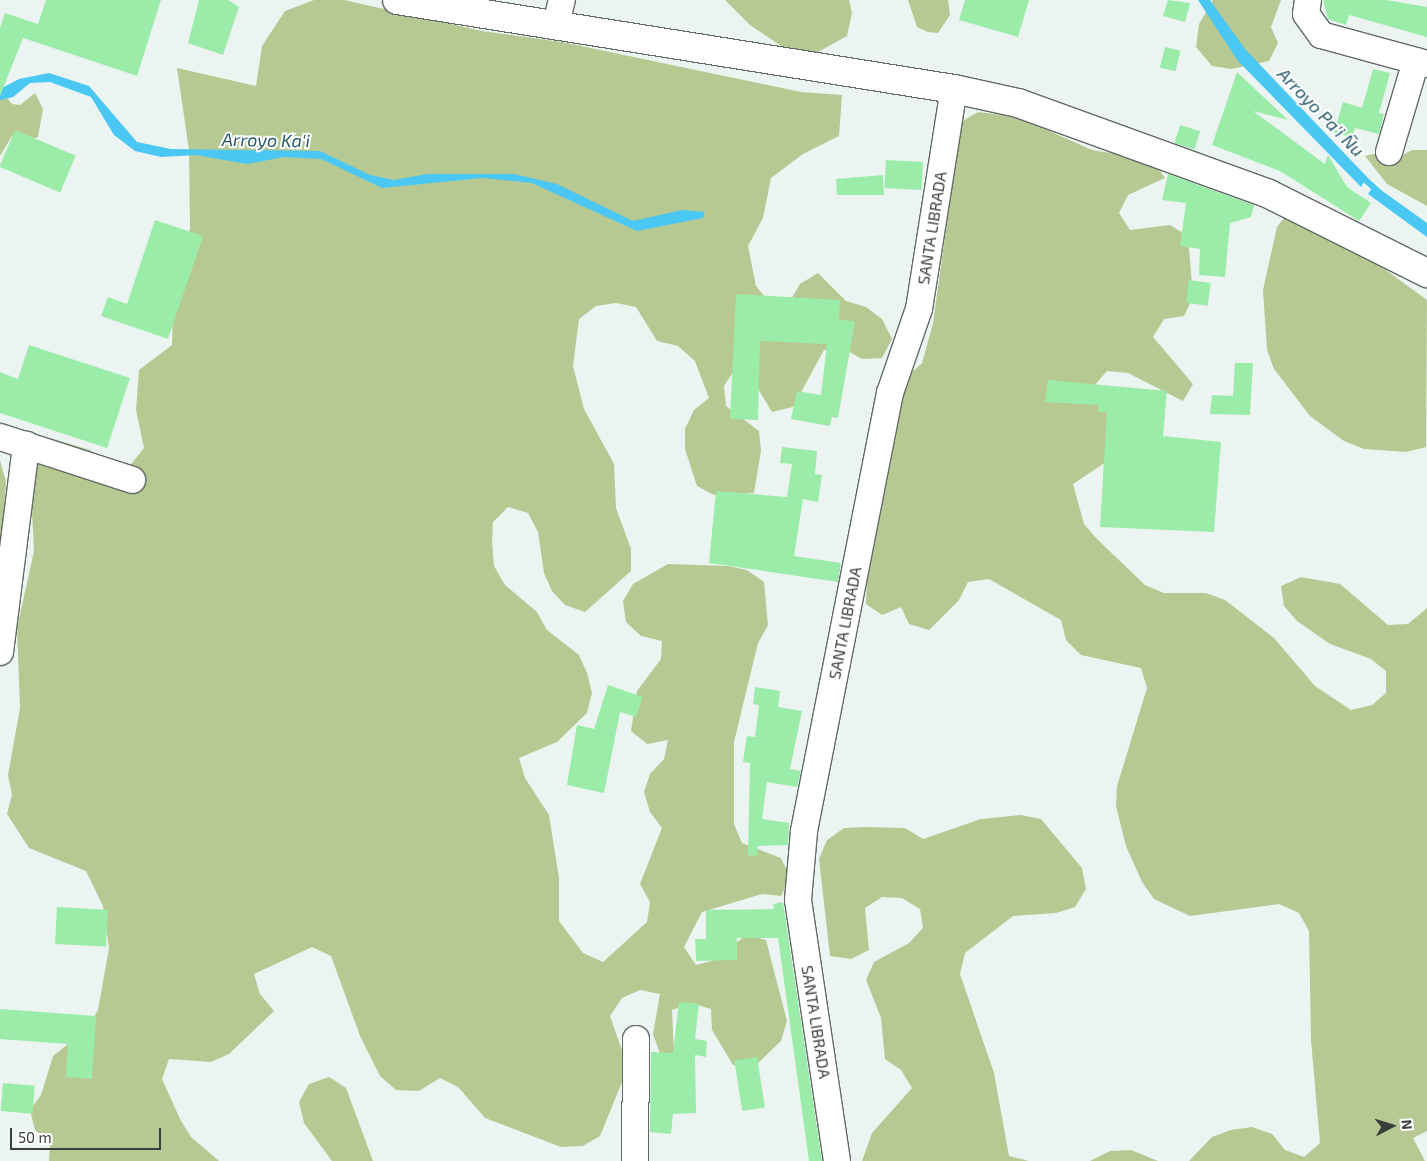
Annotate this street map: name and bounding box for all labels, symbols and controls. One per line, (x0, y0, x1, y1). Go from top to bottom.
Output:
water label: Arroyo Pa'i Ñu (1273, 63, 1369, 161)
water label: Arroyo Ka'i (222, 128, 310, 152)
street label: SANTA LIBRADA (914, 170, 950, 286)
street label: SANTA LIBRADA (825, 565, 865, 681)
street label: SANTA LIBRADA (798, 964, 834, 1080)
north arrow (1367, 1101, 1417, 1151)
scale bar (12, 1118, 164, 1150)
text: N (1399, 1119, 1416, 1130)
text: 50 m (18, 1128, 52, 1146)

